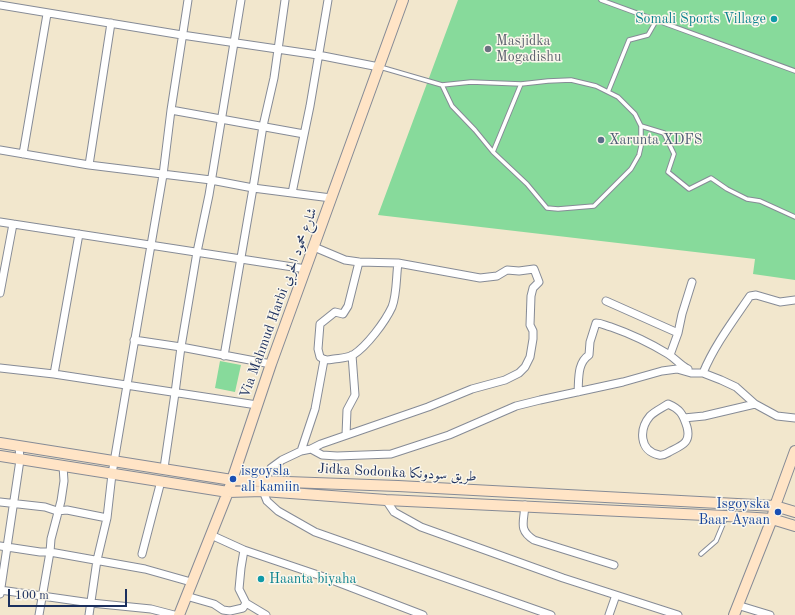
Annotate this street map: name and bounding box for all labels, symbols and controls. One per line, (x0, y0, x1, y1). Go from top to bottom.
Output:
place label: Somali Sports Village (635, 11, 766, 27)
marker: Somali Sports Village (769, 14, 779, 24)
place label: Masjidka Mogadishu (496, 33, 561, 66)
marker: Masjidka Mogadishu (483, 44, 493, 54)
place label: Xarunta XDFS (609, 132, 702, 148)
marker: Xarunta XDFS (596, 135, 606, 145)
street label: Via Mahmud Harbi شارع محمود الحربي (237, 206, 321, 400)
street label: Jidka Sodonka طريق سودونكا (317, 460, 477, 486)
place label: isgoysla ali kamiin (241, 463, 300, 496)
marker: isgoysla ali kamiin (228, 474, 238, 484)
place label: Isgoyska Baar Ayaan (698, 496, 770, 528)
marker: Isgoyska Baar Ayaan (773, 507, 783, 517)
place label: Haanta biyaha (269, 571, 357, 587)
marker: Haanta biyaha (256, 574, 266, 584)
scale bar (10, 581, 129, 607)
text: 100 m (15, 590, 49, 602)

